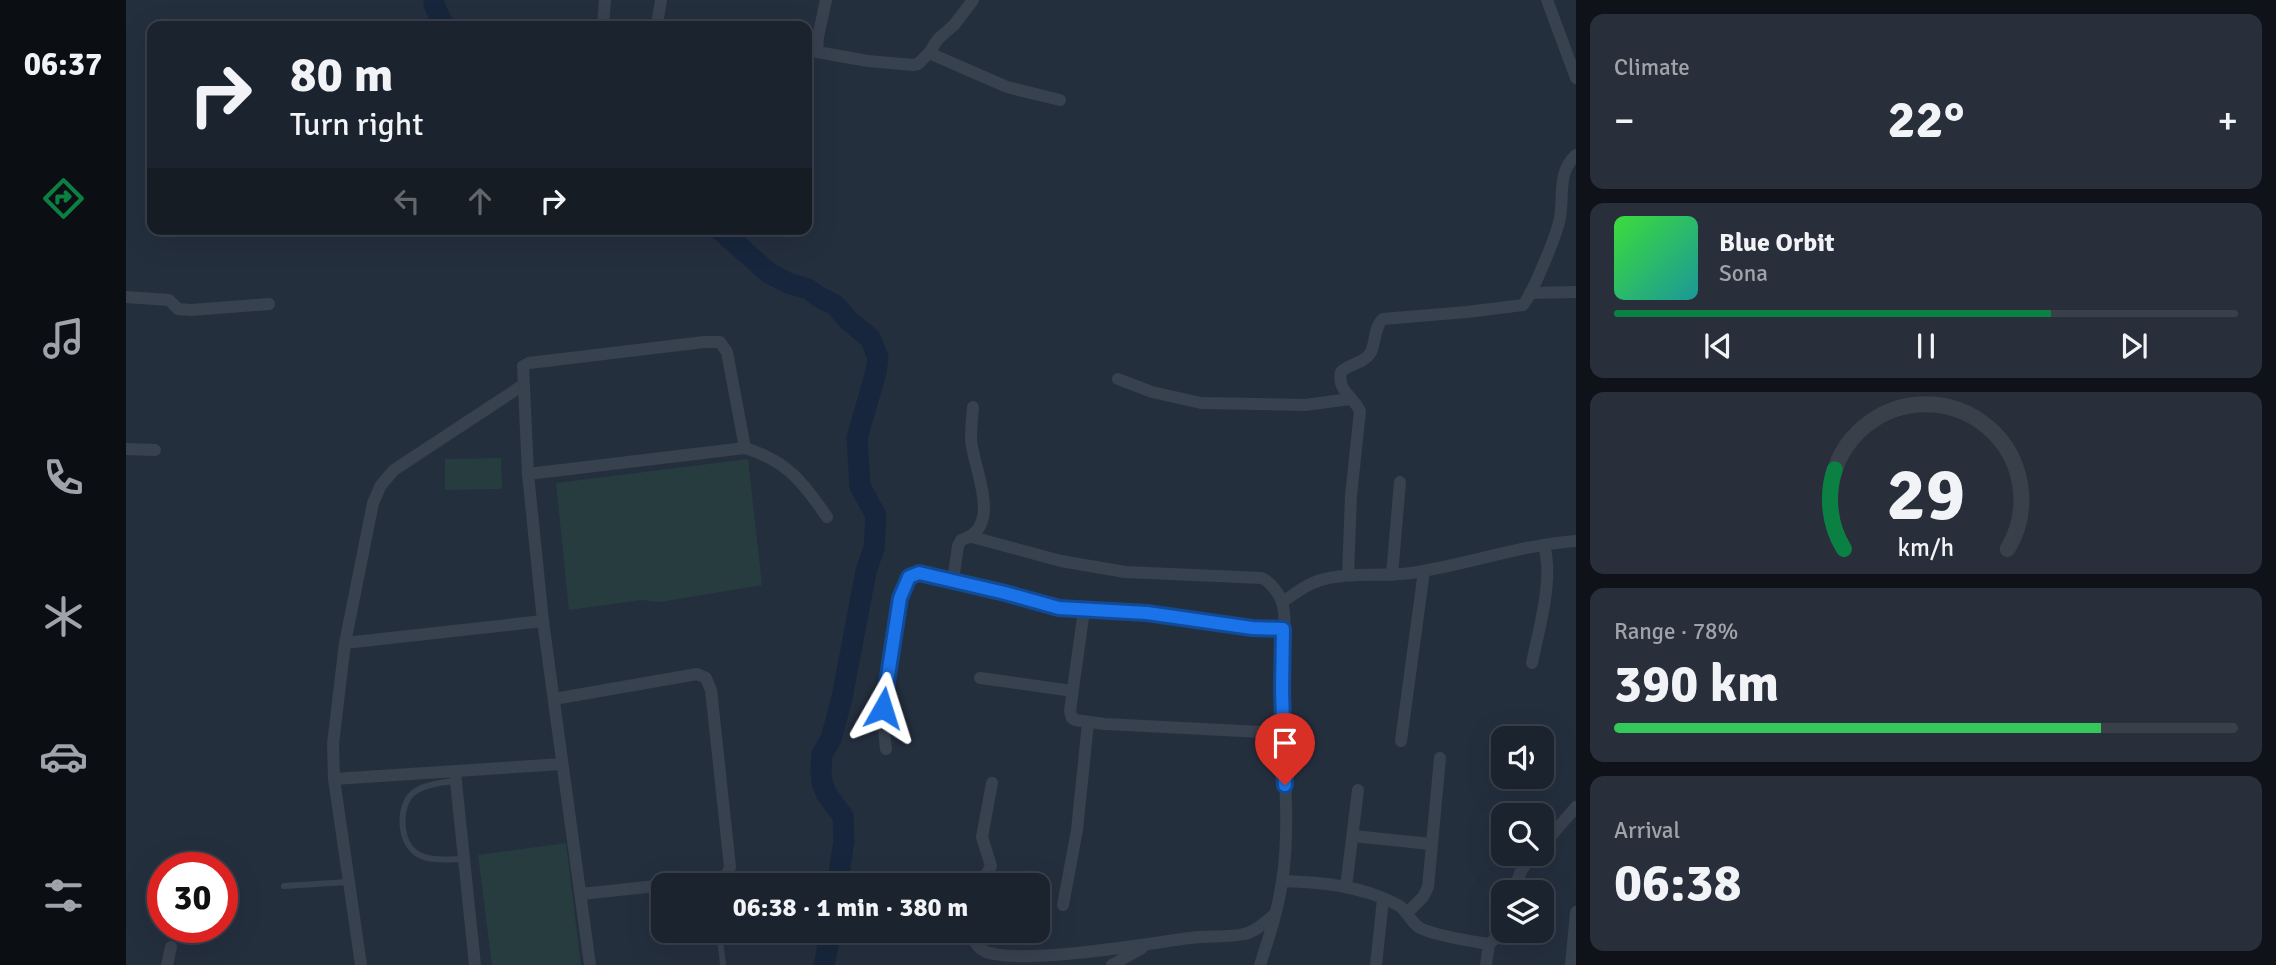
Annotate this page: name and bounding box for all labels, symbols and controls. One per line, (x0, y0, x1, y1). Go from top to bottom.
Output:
text: 06:37 (24, 45, 102, 84)
text: 80 m (290, 45, 393, 105)
icon: right (175, 49, 266, 140)
text: Climate (1614, 53, 1690, 82)
text: 22° (1888, 88, 1964, 152)
text: − (1614, 97, 1635, 144)
text: + (2217, 97, 2238, 144)
text: Turn right (290, 105, 423, 144)
icon: directions (39, 174, 88, 223)
icon: left (388, 182, 426, 220)
icon: ahead (461, 182, 499, 220)
icon: right (534, 182, 572, 220)
text: Blue Orbit (1719, 227, 1835, 259)
text: Sona (1719, 259, 1768, 288)
icon: music (39, 314, 88, 363)
icon: previous (1699, 327, 1737, 365)
icon: pause (1907, 327, 1945, 365)
icon: next (2115, 327, 2153, 365)
text: 29 (1887, 451, 1965, 540)
icon: phone (39, 453, 88, 502)
text: km/h (1898, 531, 1954, 562)
icon: climate (39, 592, 88, 641)
text: Range · 78% (1614, 617, 1738, 646)
text: 390 km (1614, 652, 1779, 716)
position arrow (846, 671, 920, 745)
pin (1255, 713, 1315, 785)
icon: arrive (1266, 724, 1304, 762)
map controls (1491, 726, 1554, 943)
button: sound (1491, 726, 1554, 789)
icon: car (39, 732, 88, 781)
button: search (1491, 803, 1554, 866)
text: Arrival (1614, 816, 1680, 845)
text: 06:38 (1614, 851, 1742, 915)
speed limit sign: 30 (147, 852, 238, 943)
icon: filters (39, 871, 88, 920)
button: layers (1491, 880, 1554, 943)
text: 06:38 · 1 min · 380 m (733, 892, 968, 924)

